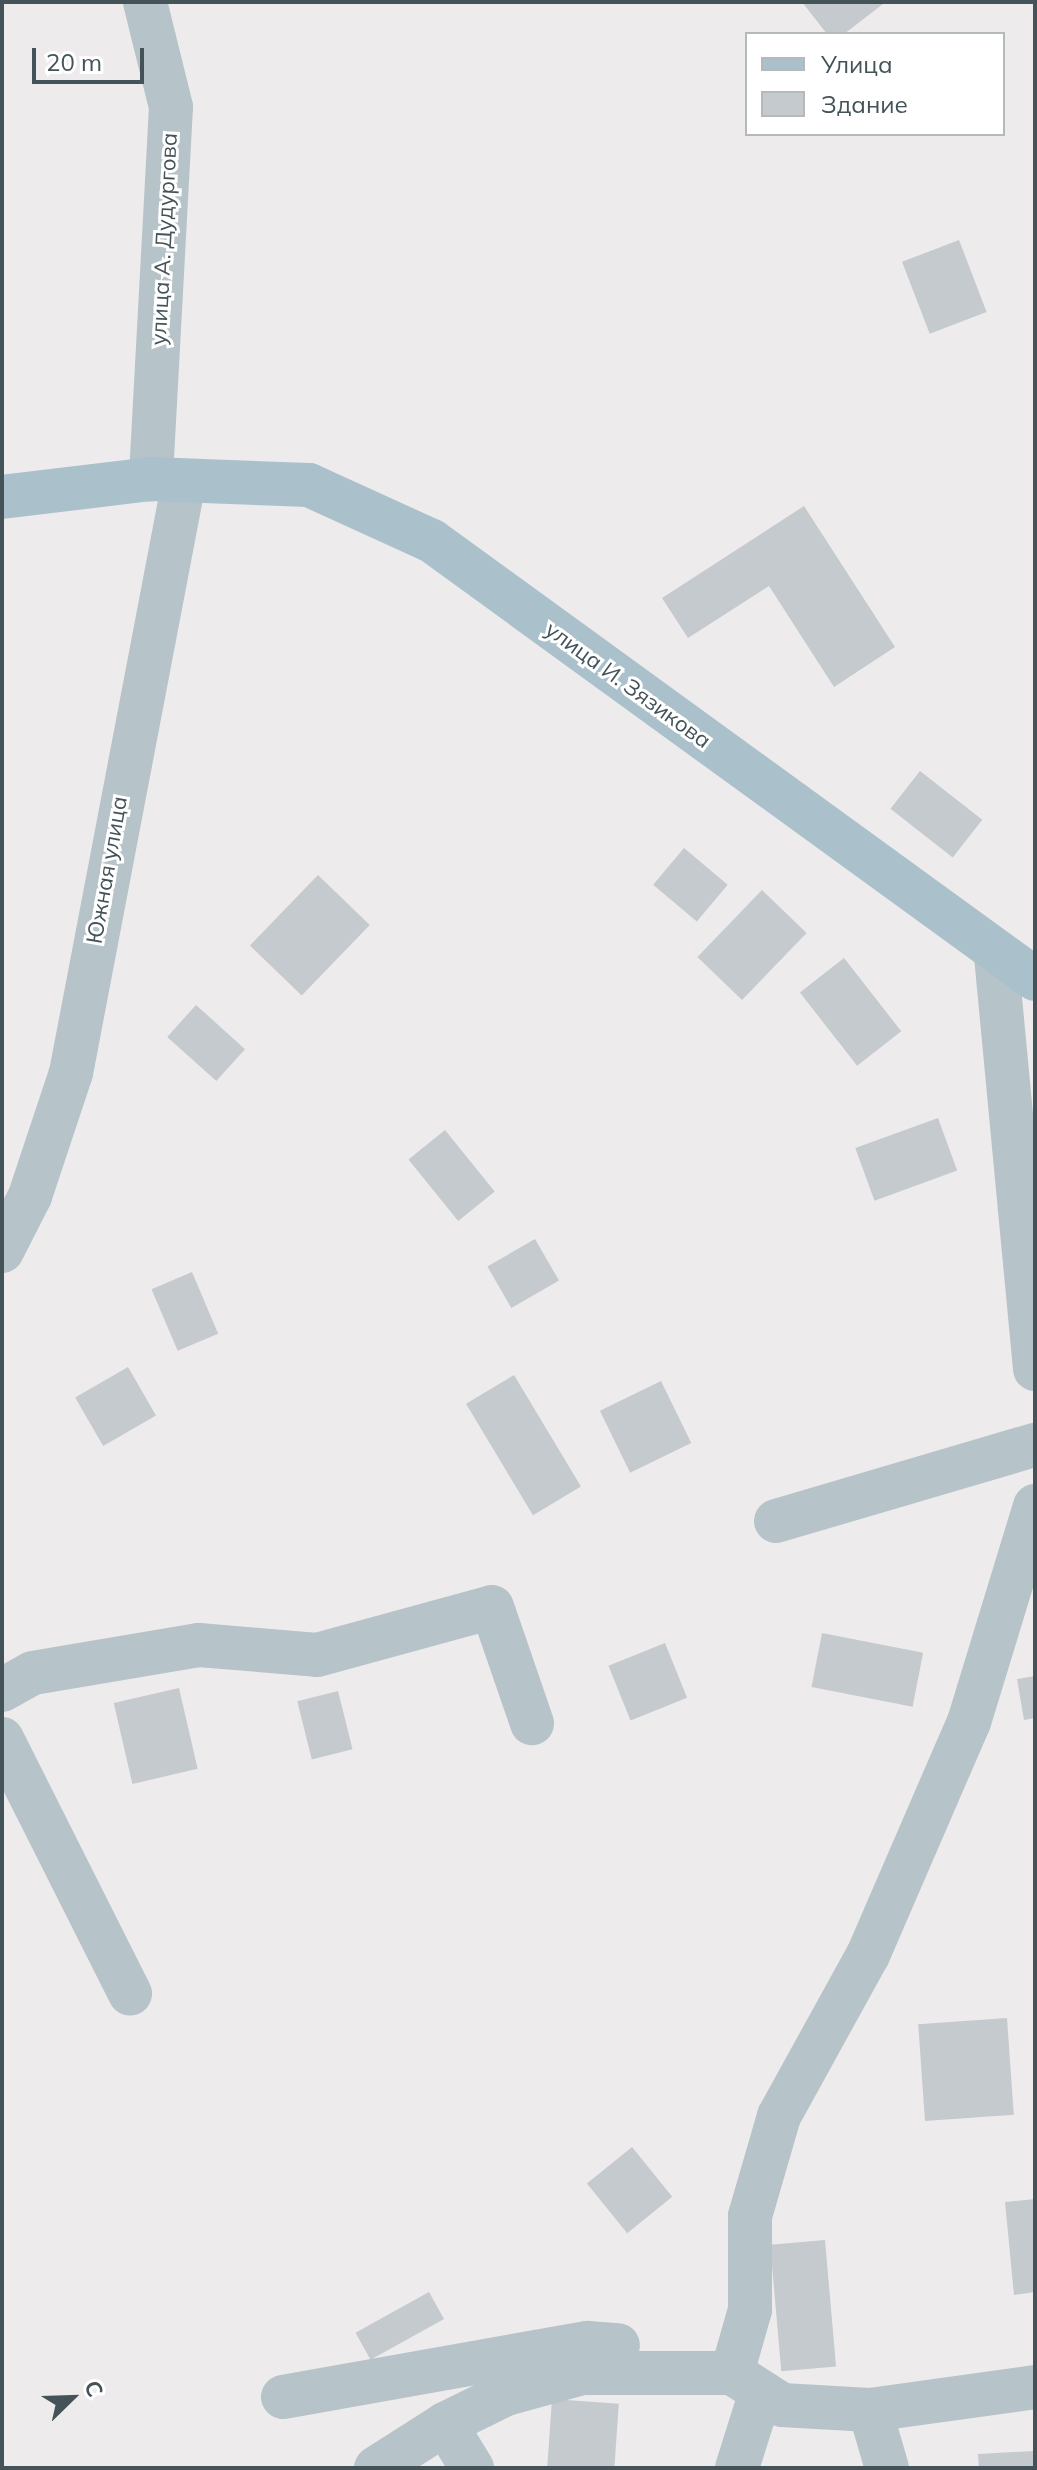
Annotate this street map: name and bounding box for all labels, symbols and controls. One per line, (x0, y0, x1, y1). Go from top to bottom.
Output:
scale bar (36, 32, 148, 82)
legend (745, 32, 1005, 136)
text: 20 m (46, 47, 102, 77)
text: Улица (821, 49, 893, 79)
text: Здание (821, 89, 908, 119)
street label: улица А. Дудургова (145, 132, 183, 346)
street label: улица И. Зязикова (540, 616, 716, 754)
street label: Южная улица (81, 794, 133, 946)
north arrow (32, 2358, 112, 2438)
text: С (78, 2376, 110, 2401)

